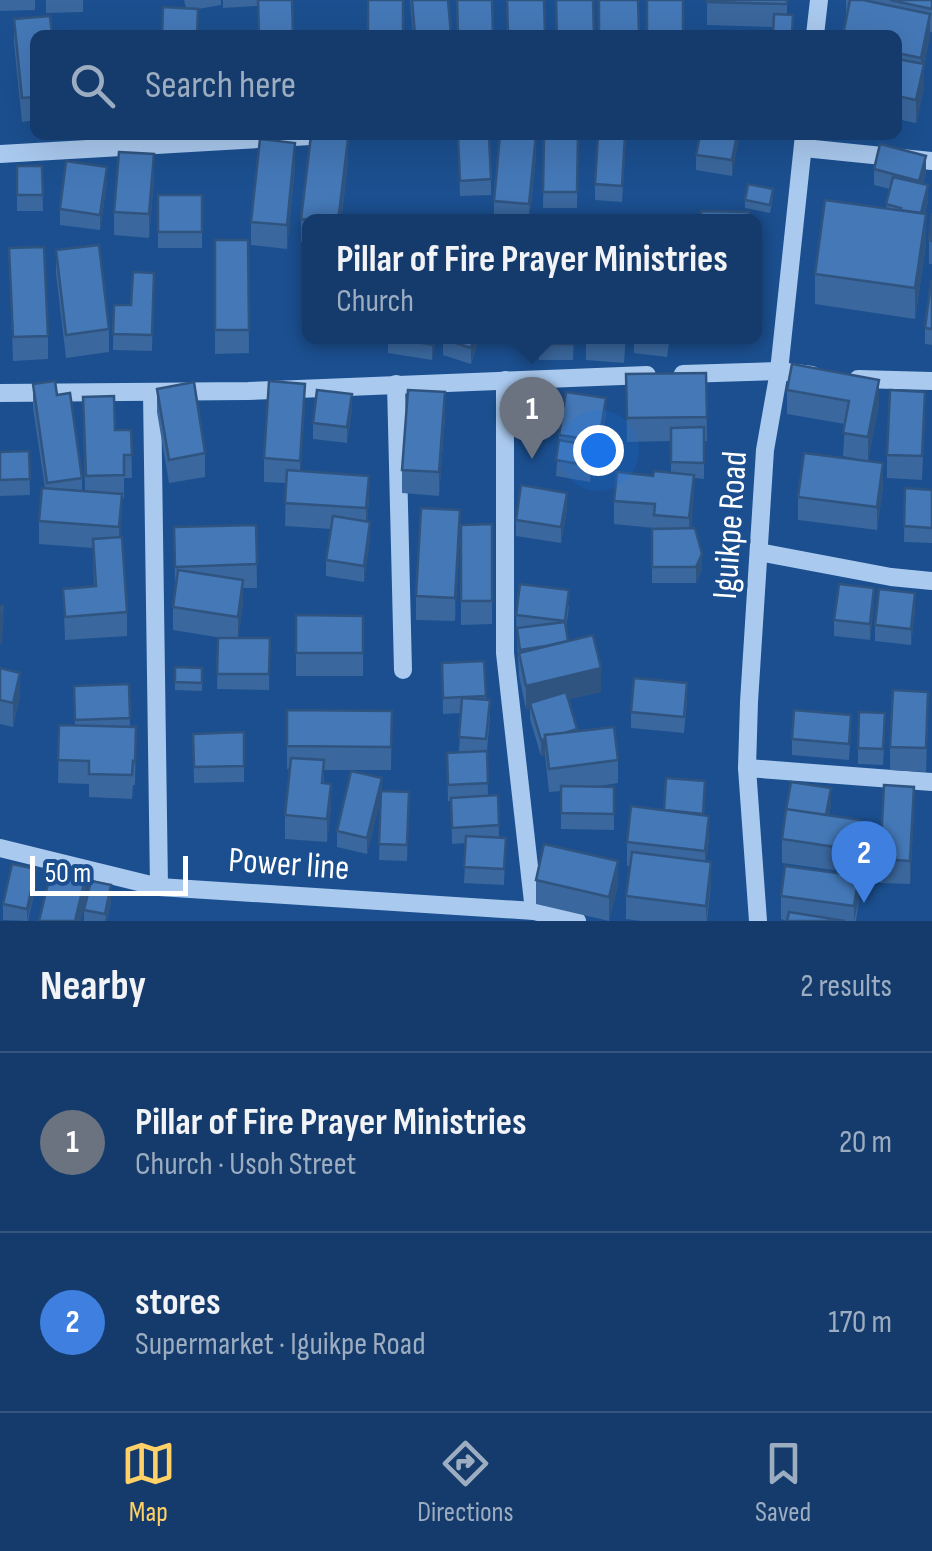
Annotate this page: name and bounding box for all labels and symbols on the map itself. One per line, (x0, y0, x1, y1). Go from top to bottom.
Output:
pin: 1 (500, 376, 564, 459)
your location (573, 425, 624, 476)
street label: Iguikpe Road (704, 450, 757, 600)
pin: 2 (832, 820, 896, 903)
street label: Power line (227, 839, 351, 890)
scale bar (30, 851, 188, 896)

